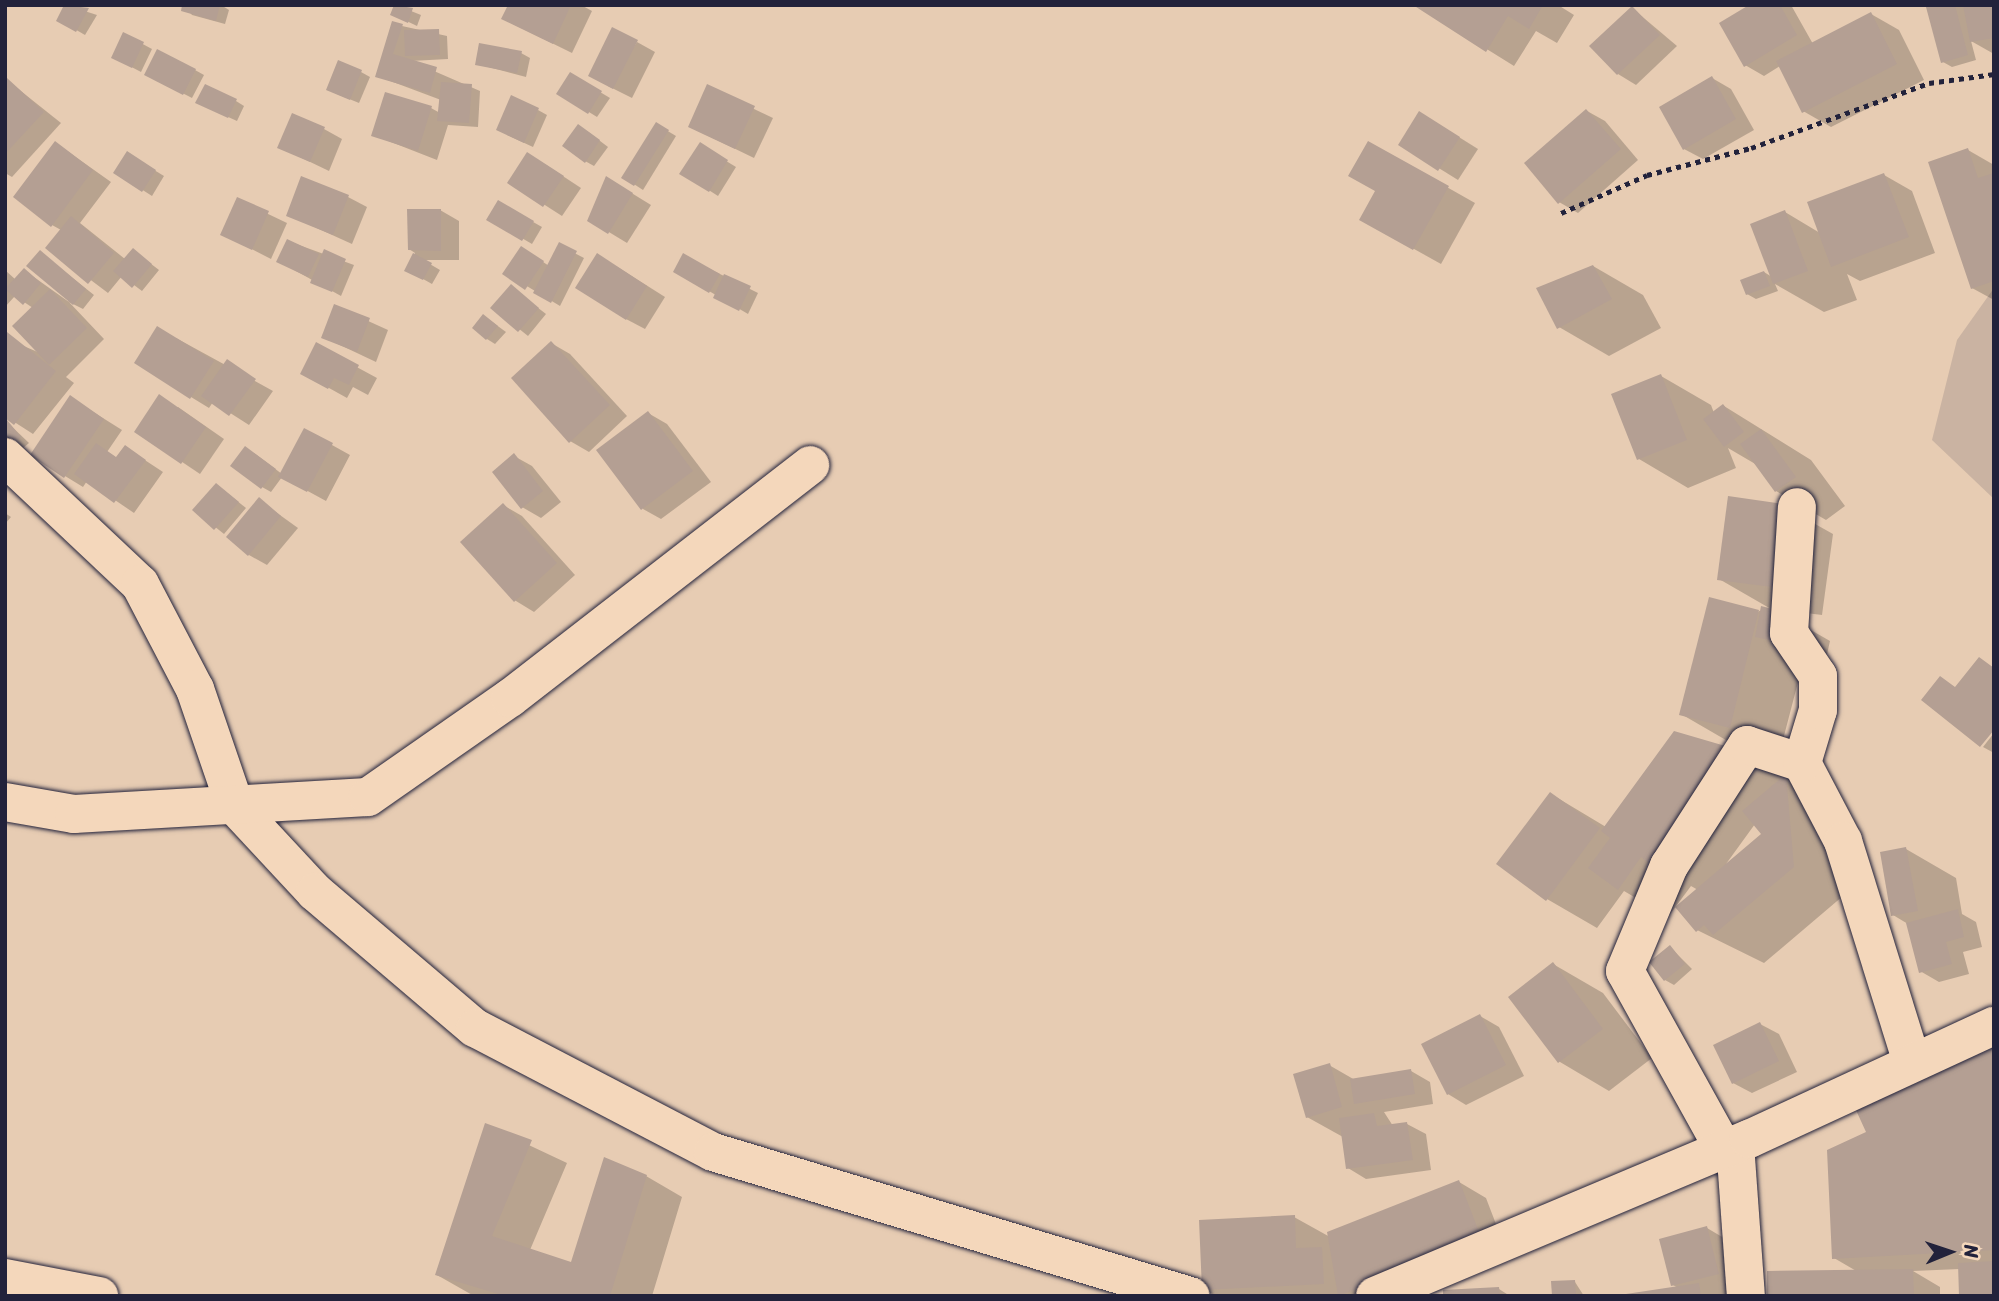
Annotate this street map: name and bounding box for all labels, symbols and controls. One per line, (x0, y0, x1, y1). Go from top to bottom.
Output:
north arrow (1915, 1217, 1985, 1287)
text: N (1955, 1244, 1988, 1258)

